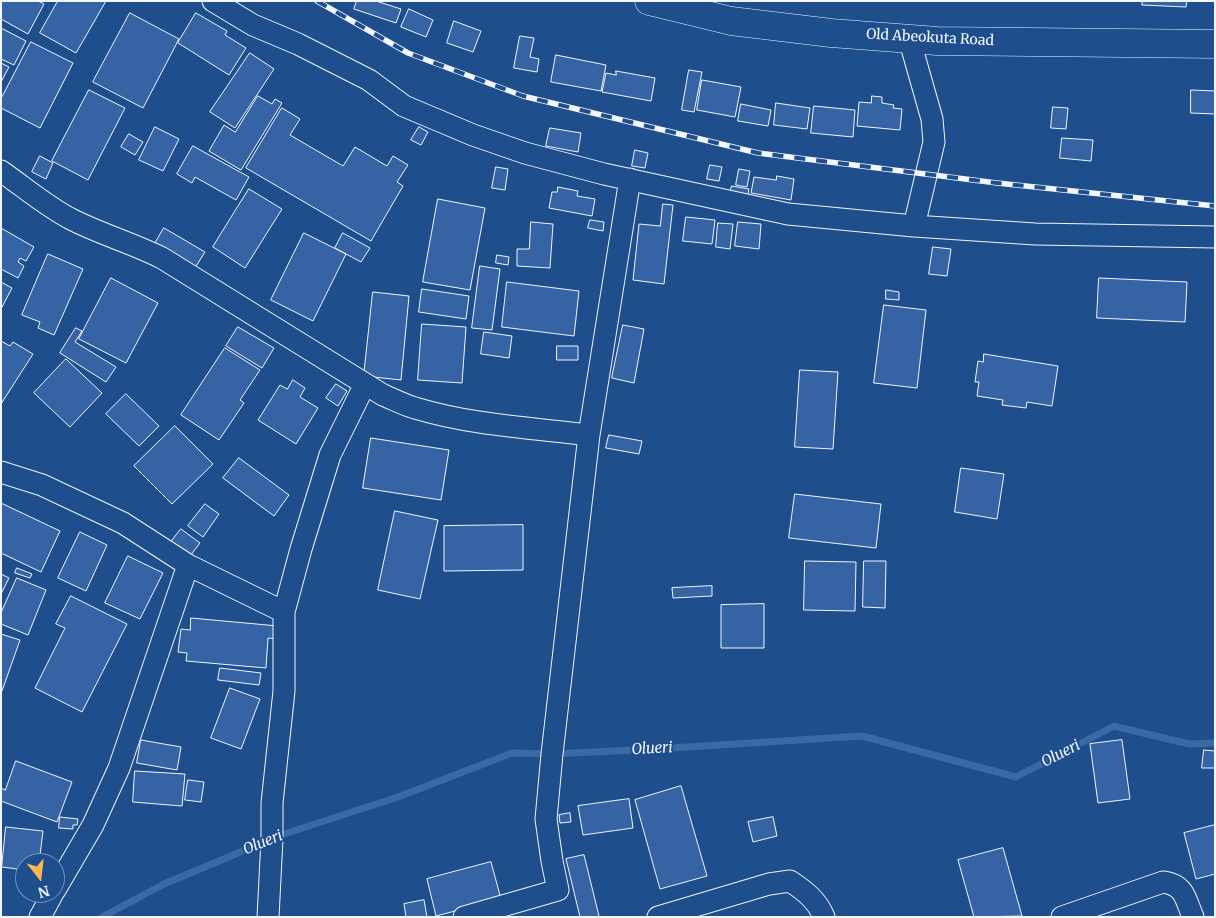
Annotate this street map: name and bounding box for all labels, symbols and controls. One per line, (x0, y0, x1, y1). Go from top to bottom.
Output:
street label: Old Abeokuta Road (866, 26, 994, 50)
water label: Olueri (1039, 737, 1083, 771)
water label: Olueri (631, 739, 673, 759)
water label: Olueri (241, 827, 285, 859)
north arrow (15, 853, 65, 903)
text: N (36, 881, 52, 902)

